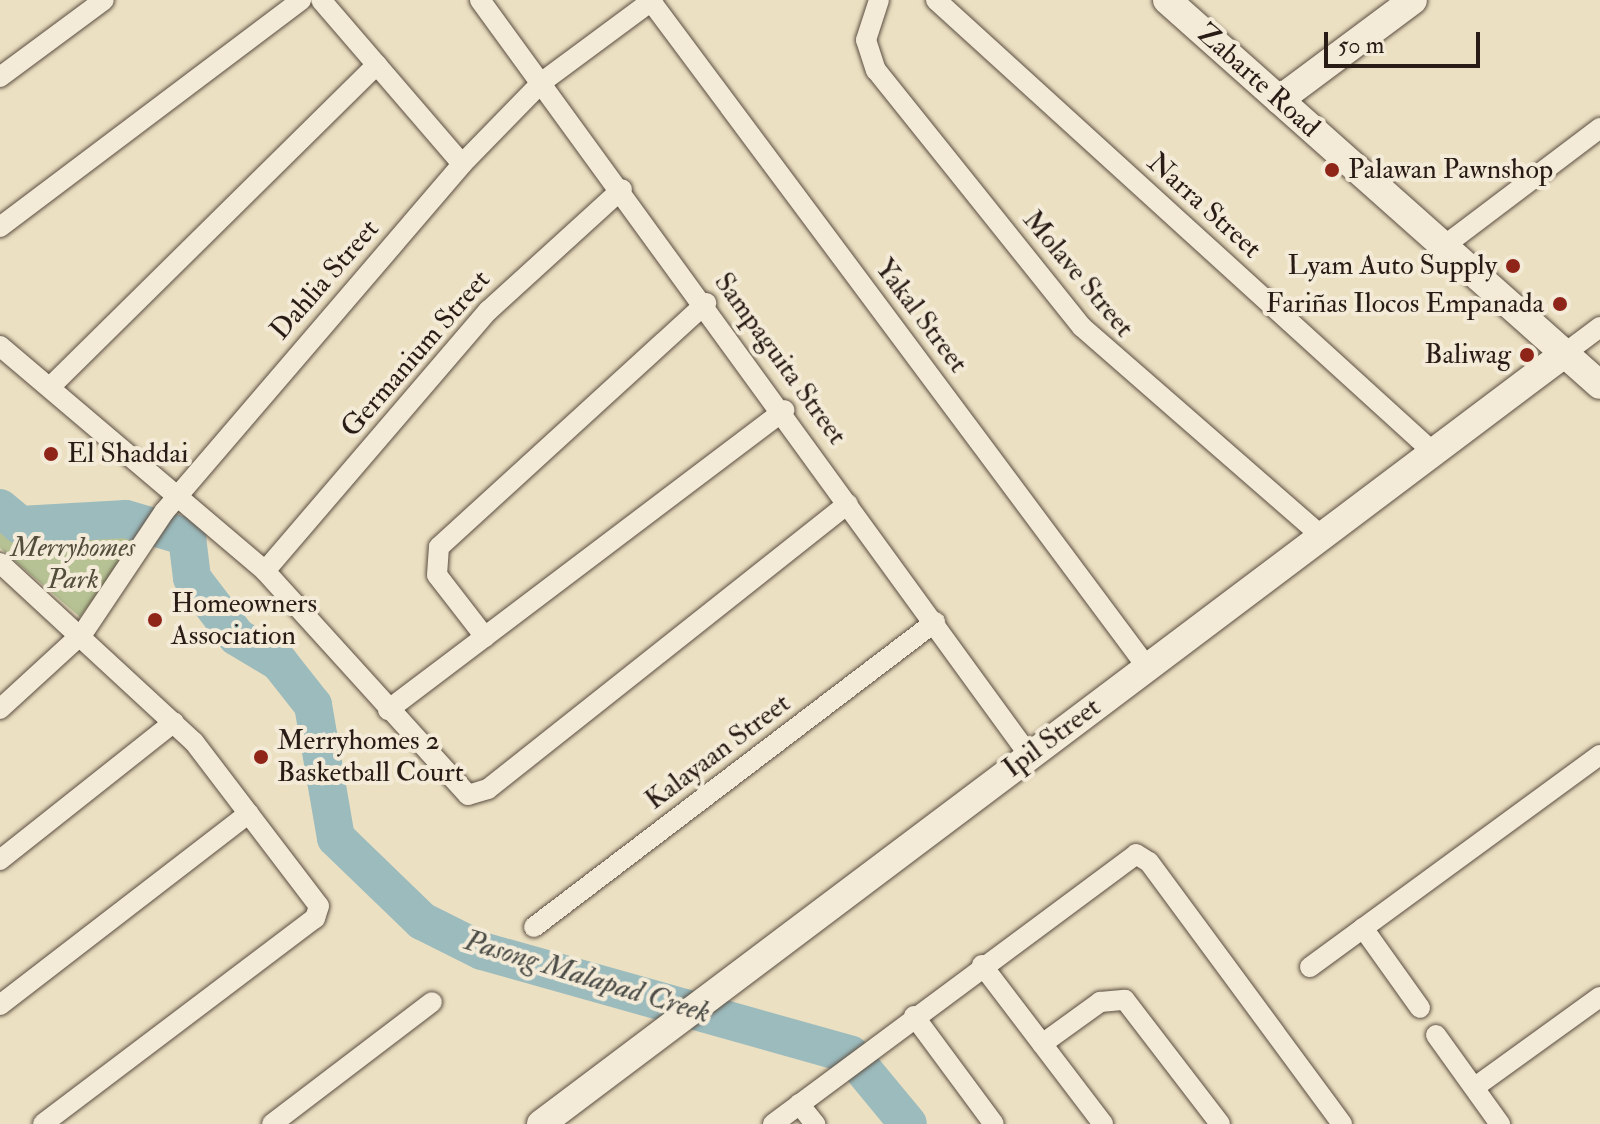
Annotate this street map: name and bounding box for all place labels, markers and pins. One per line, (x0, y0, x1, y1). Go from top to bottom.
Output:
place label: Palawan Pawnshop (1348, 153, 1553, 187)
marker: Palawan Pawnshop (1323, 161, 1341, 179)
place label: Lyam Auto Supply (1288, 249, 1497, 283)
marker: Lyam Auto Supply (1504, 257, 1522, 275)
place label: Fariñas Ilocos Empanada (1266, 287, 1544, 321)
marker: Fariñas Ilocos Empanada (1551, 295, 1569, 313)
place label: Baliwag (1424, 338, 1511, 372)
marker: Baliwag (1518, 346, 1536, 364)
place label: El Shaddai (67, 437, 189, 471)
marker: El Shaddai (42, 445, 60, 463)
place label: Homeowners Association (171, 587, 317, 653)
marker: Homeowners Association (146, 611, 164, 629)
place label: Merryhomes 2 Basketball Court (277, 724, 464, 790)
marker: Merryhomes 2 Basketball Court (252, 748, 270, 766)

